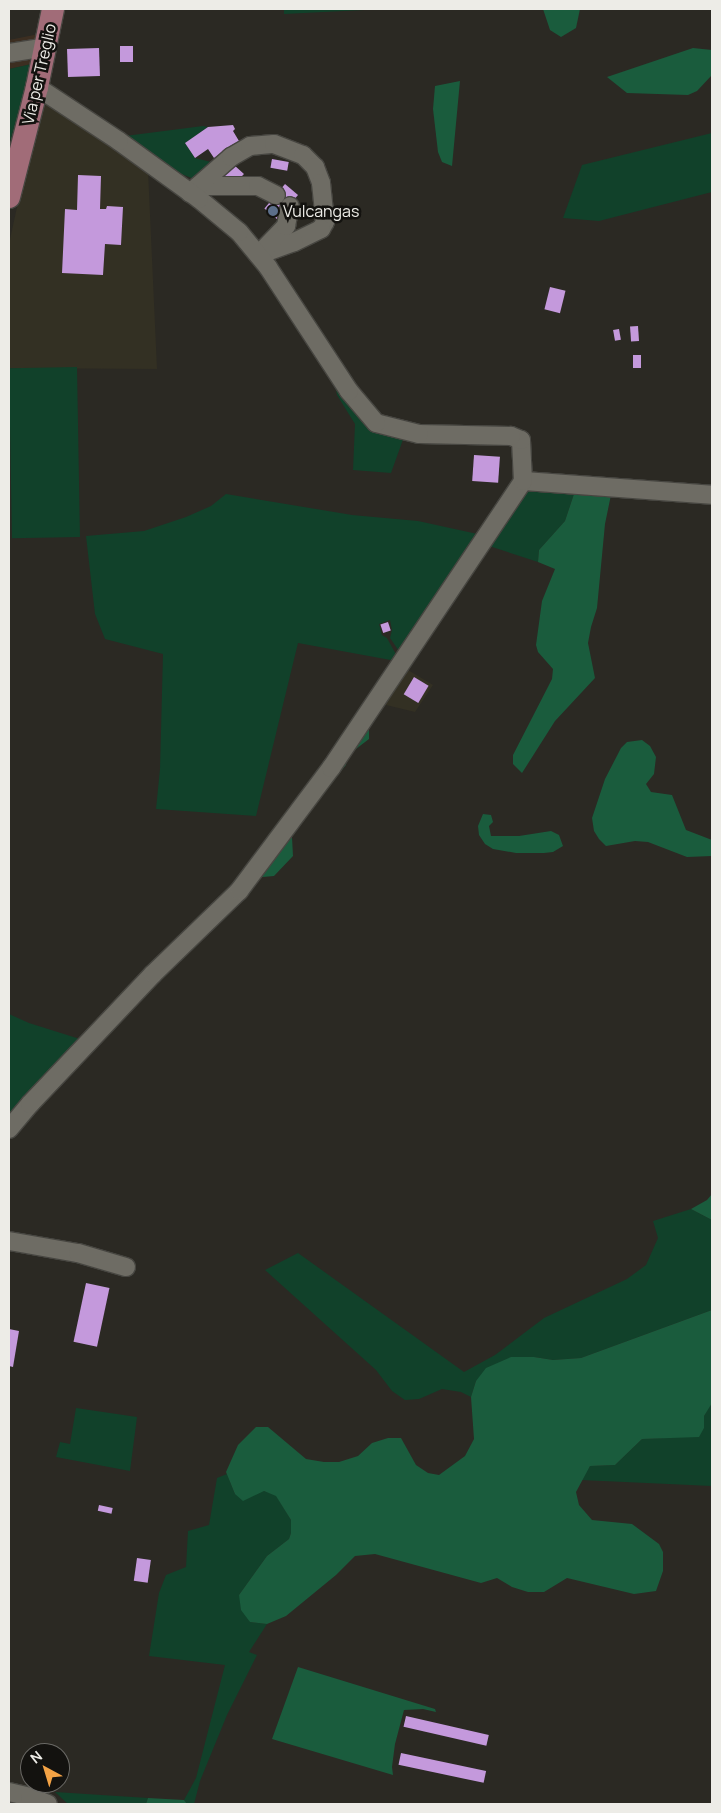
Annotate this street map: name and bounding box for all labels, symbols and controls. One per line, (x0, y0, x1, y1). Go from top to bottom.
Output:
street label: Via per Treglio (18, 22, 60, 126)
place label: Vulcangas (283, 201, 359, 221)
marker: Vulcangas (267, 205, 279, 217)
north arrow (20, 1743, 70, 1793)
text: N (26, 1746, 46, 1767)

